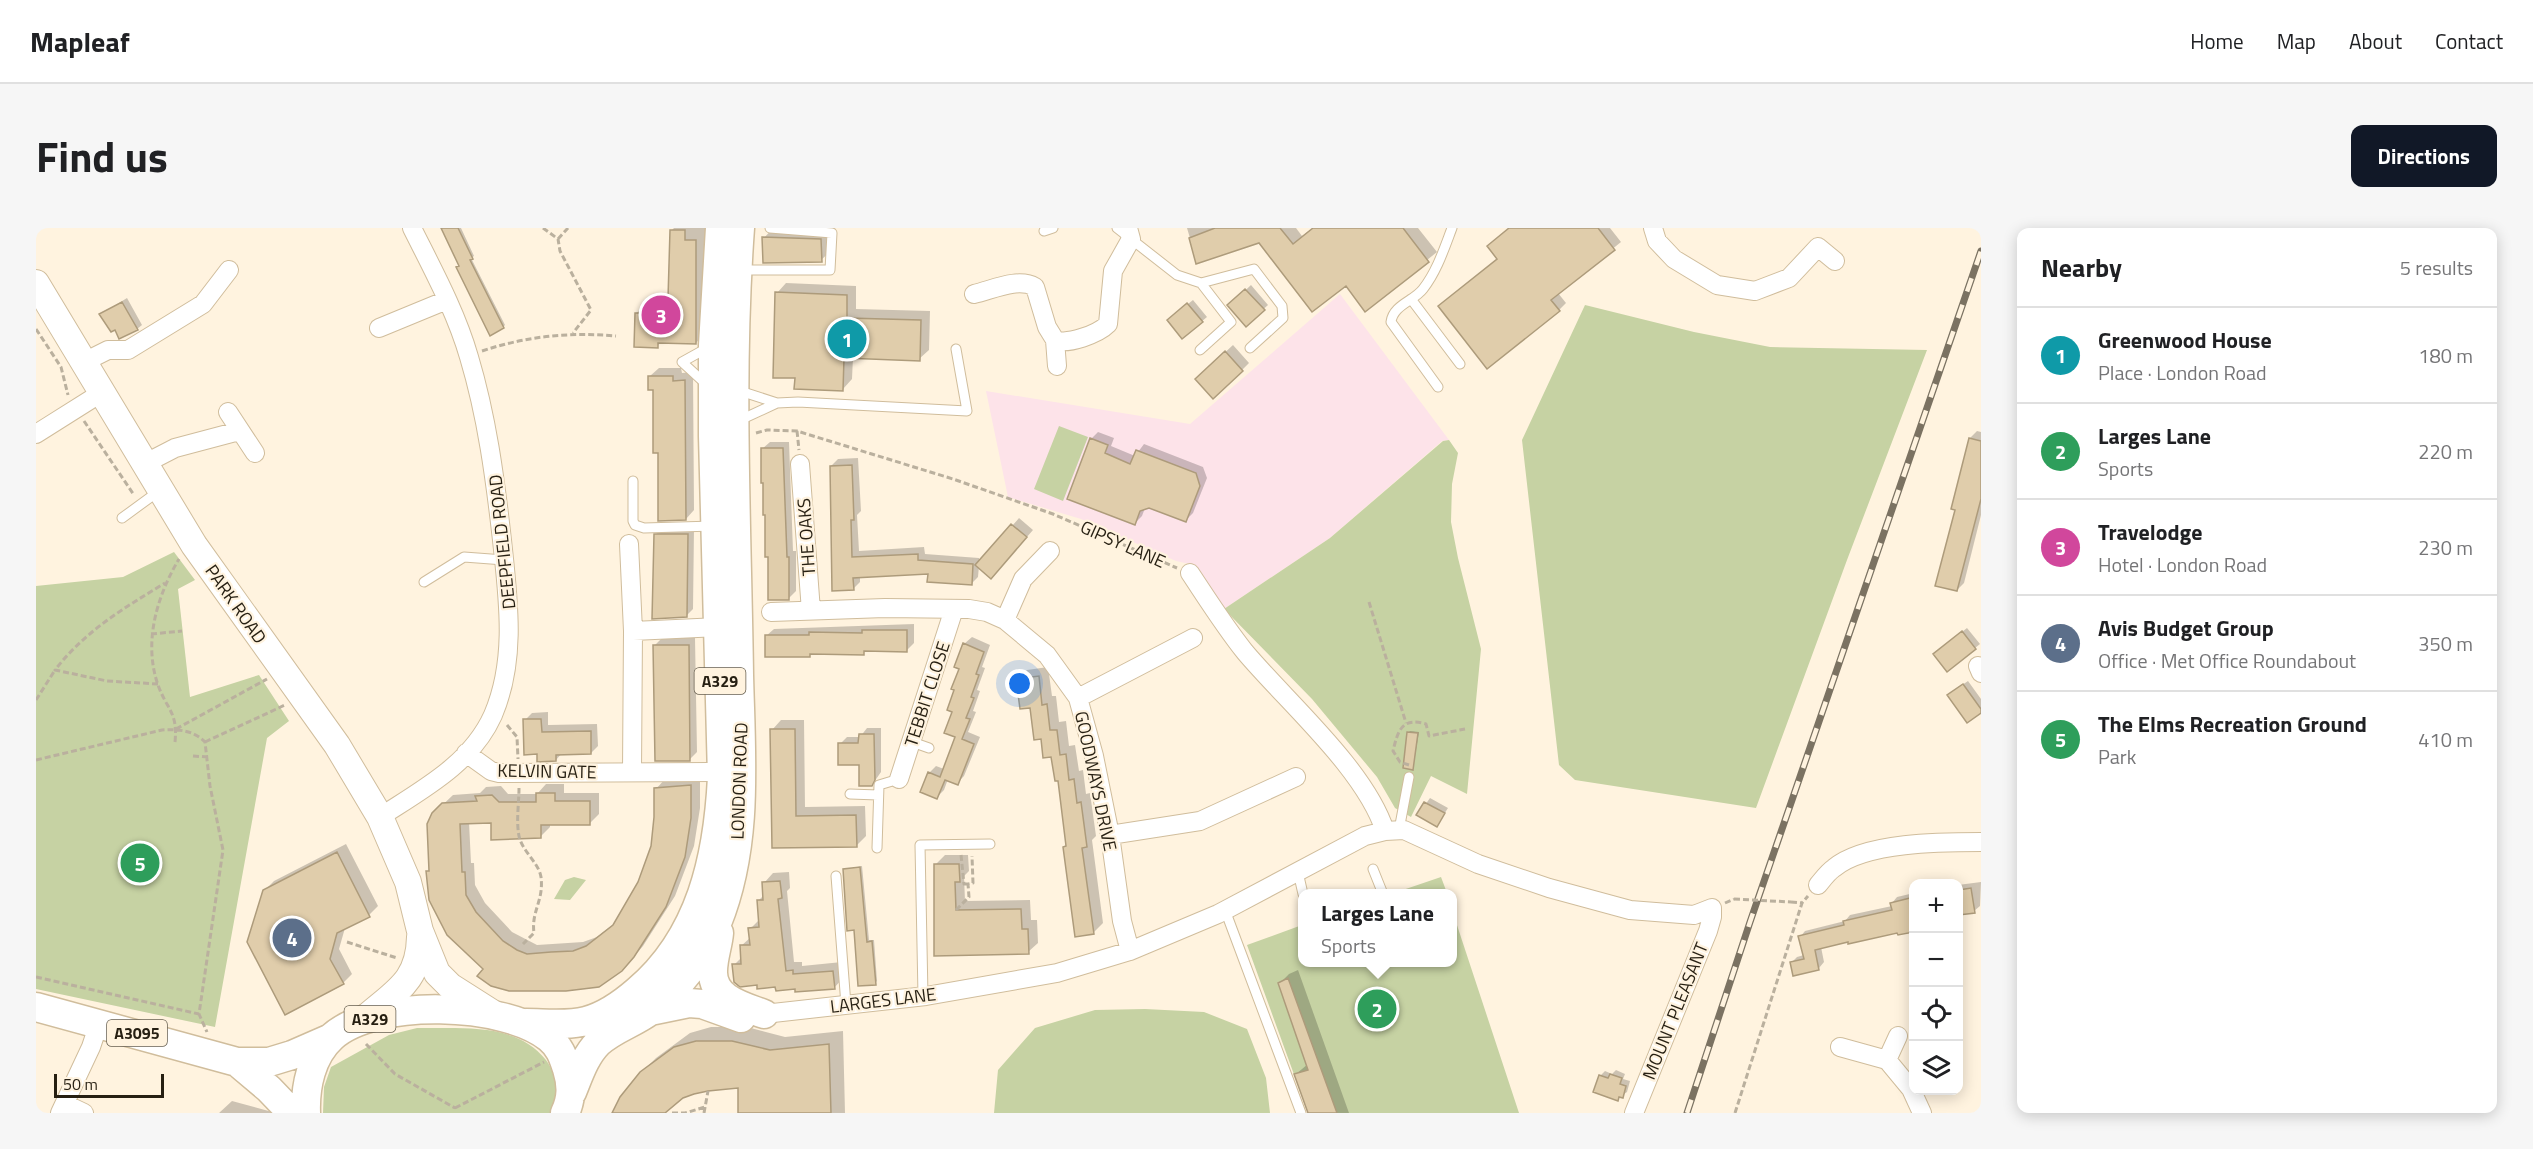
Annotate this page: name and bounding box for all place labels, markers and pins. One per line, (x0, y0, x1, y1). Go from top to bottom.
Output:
pin: 3 (642, 292, 680, 338)
pin: 1 (828, 316, 866, 362)
pin: 5 (120, 840, 160, 886)
pin: 4 (272, 916, 312, 960)
pin: 2 (1358, 986, 1396, 1032)

